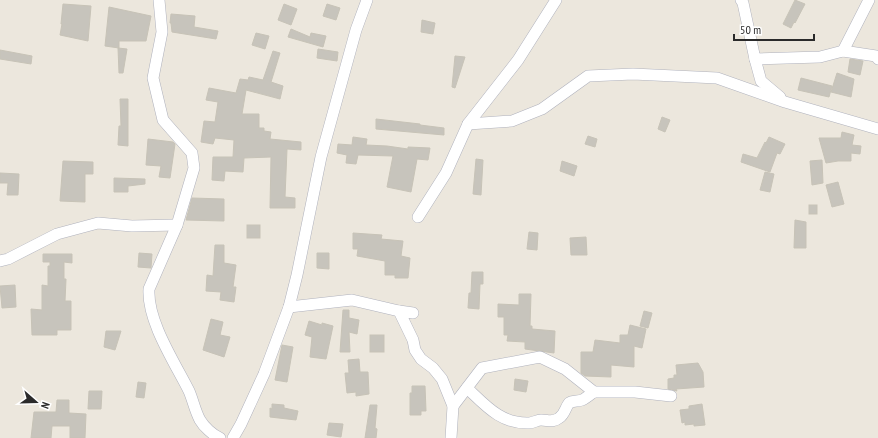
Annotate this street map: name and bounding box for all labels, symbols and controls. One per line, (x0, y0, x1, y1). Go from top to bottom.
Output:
scale bar (734, 16, 814, 42)
text: 50 m (740, 22, 761, 37)
north arrow (16, 382, 56, 422)
text: N (38, 400, 53, 411)

